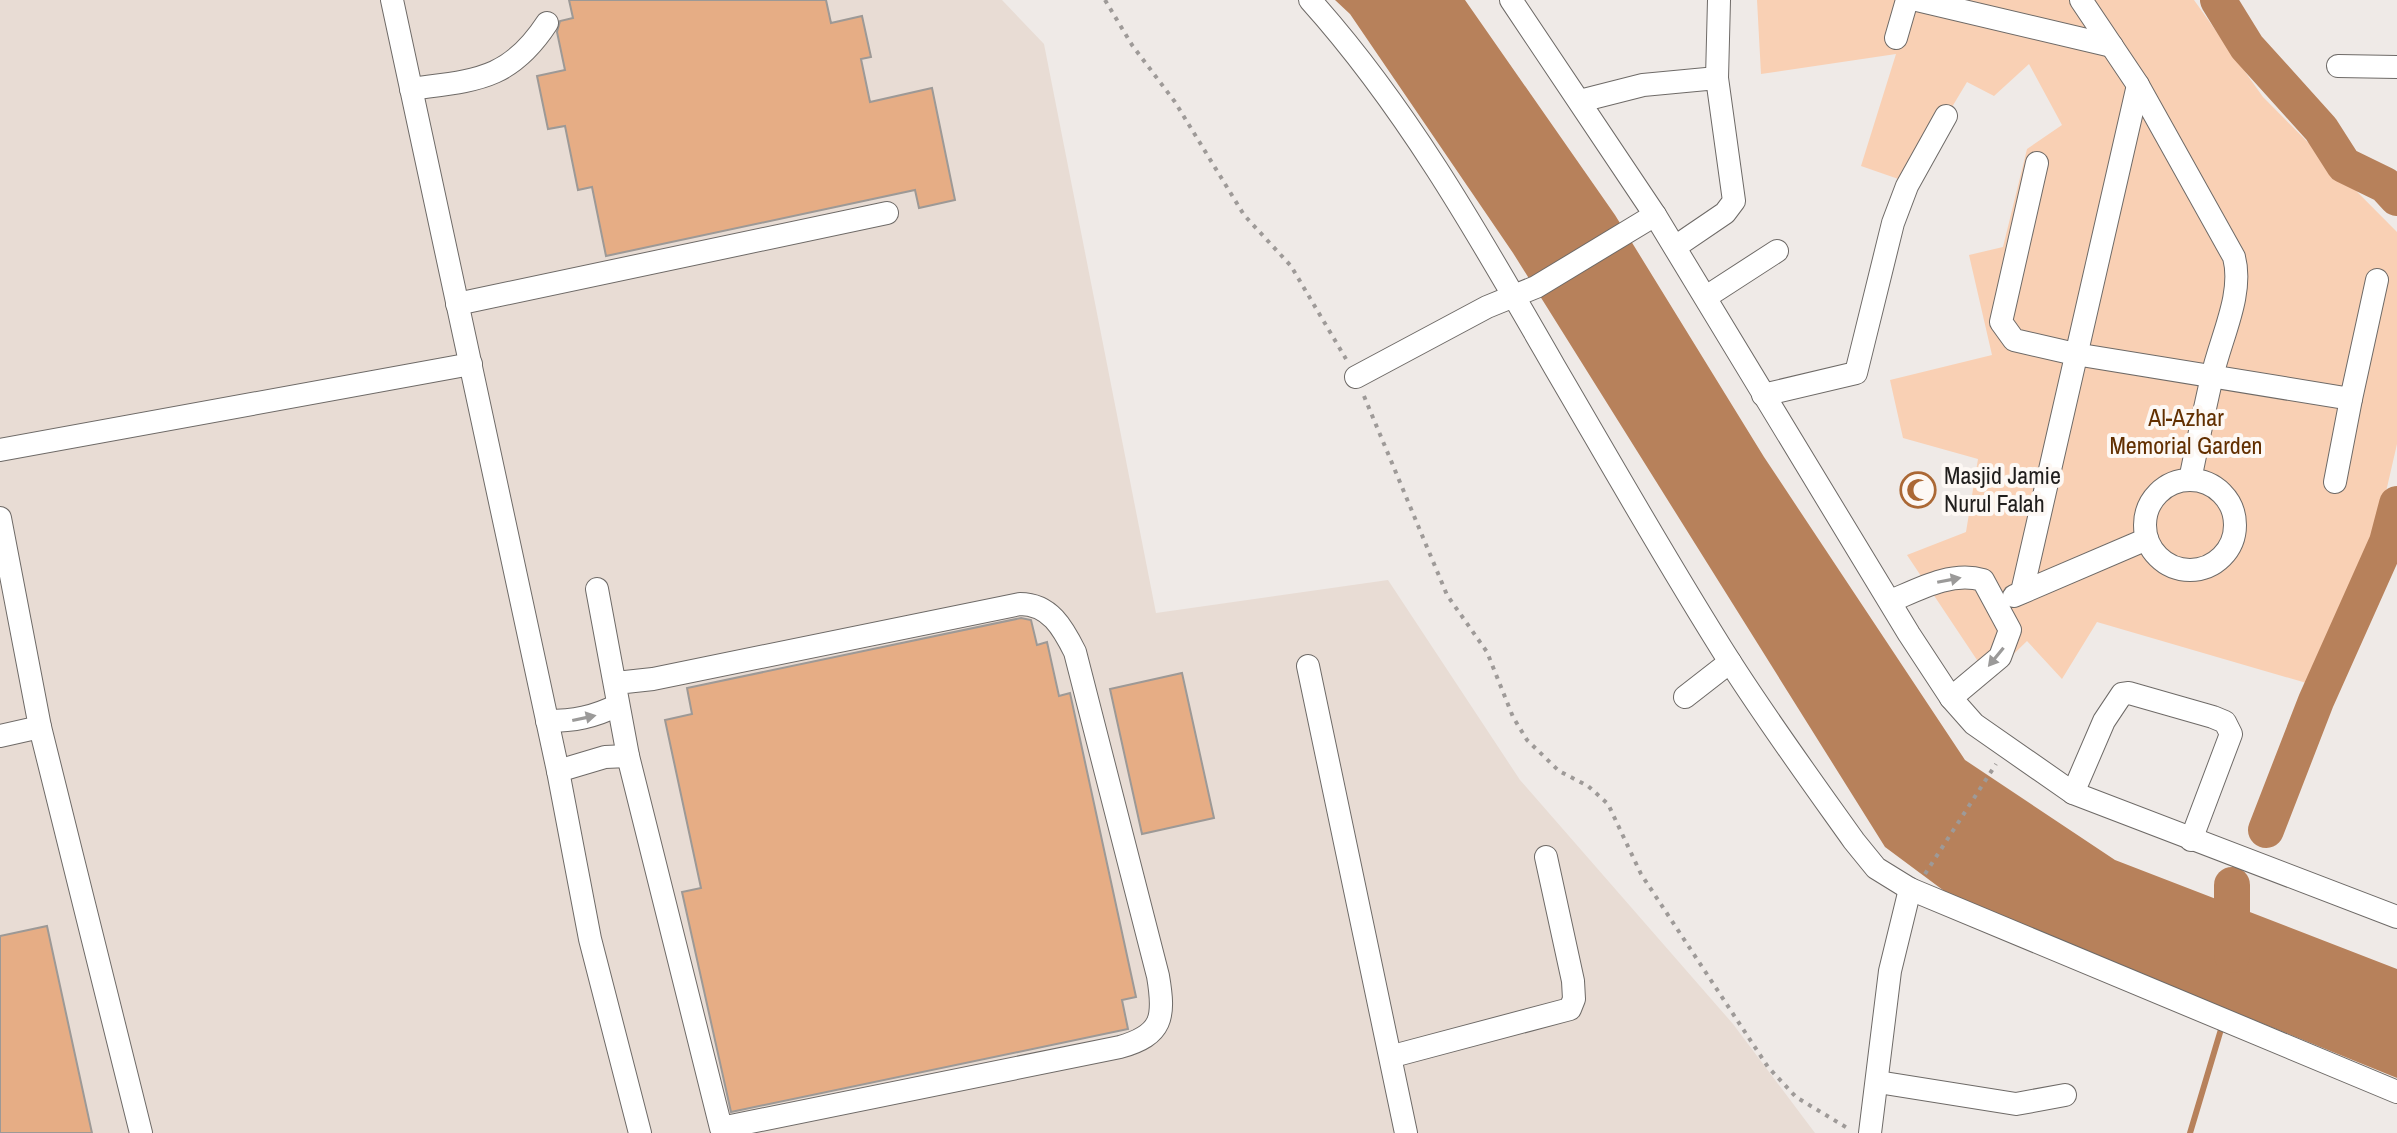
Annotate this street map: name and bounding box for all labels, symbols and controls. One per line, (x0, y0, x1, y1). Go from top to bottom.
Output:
park label: Al-Azhar Memorial Garden (2109, 401, 2263, 461)
place label: Masjid Jamie Nurul Falah (1944, 459, 2061, 519)
mosque icon: Masjid Jamie Nurul Falah (1899, 471, 1937, 509)
one-way arrow (1937, 573, 1962, 586)
one-way arrow (1987, 647, 2004, 668)
one-way arrow (572, 711, 597, 724)

